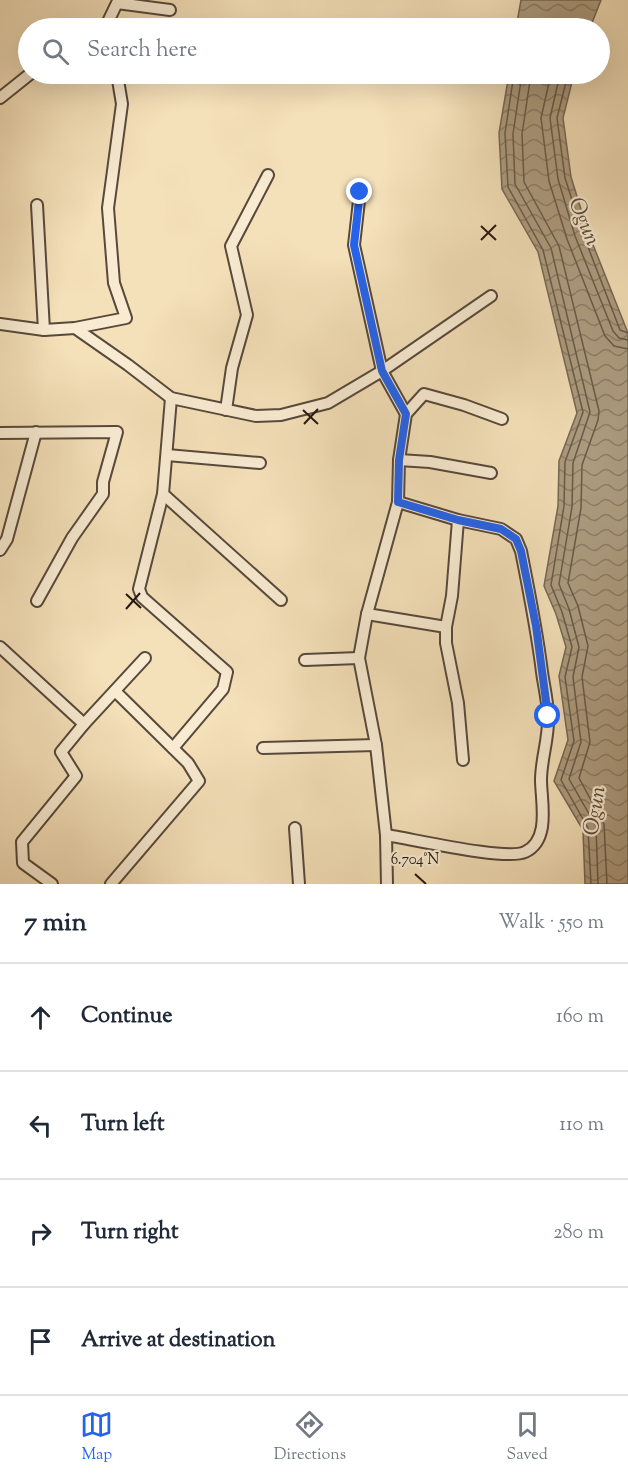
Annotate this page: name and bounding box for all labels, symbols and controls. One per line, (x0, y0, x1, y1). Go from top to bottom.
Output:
search box (18, 18, 610, 84)
icon: search (39, 35, 72, 68)
text: Search here (87, 35, 197, 67)
route end (346, 178, 372, 204)
water label: Ogun (559, 193, 608, 252)
route start (534, 702, 560, 728)
water label: Ogun (576, 784, 616, 838)
text: 6.704°N (391, 850, 439, 871)
text: 7 min (24, 905, 87, 942)
text: Walk · 550 m (498, 909, 604, 938)
icon: ahead (24, 1001, 57, 1034)
text: Continue (81, 1001, 172, 1033)
text: 160 m (556, 1003, 604, 1032)
icon: left (24, 1109, 57, 1142)
text: Turn left (81, 1109, 164, 1141)
text: 110 m (559, 1111, 604, 1140)
icon: right (24, 1217, 57, 1250)
text: Turn right (81, 1217, 178, 1249)
text: 280 m (553, 1219, 604, 1248)
icon: arrive (24, 1325, 57, 1358)
text: Arrive at destination (81, 1325, 276, 1357)
tab: Map (80, 1408, 113, 1467)
tab: Directions (274, 1408, 346, 1467)
tab: Saved (507, 1408, 548, 1467)

